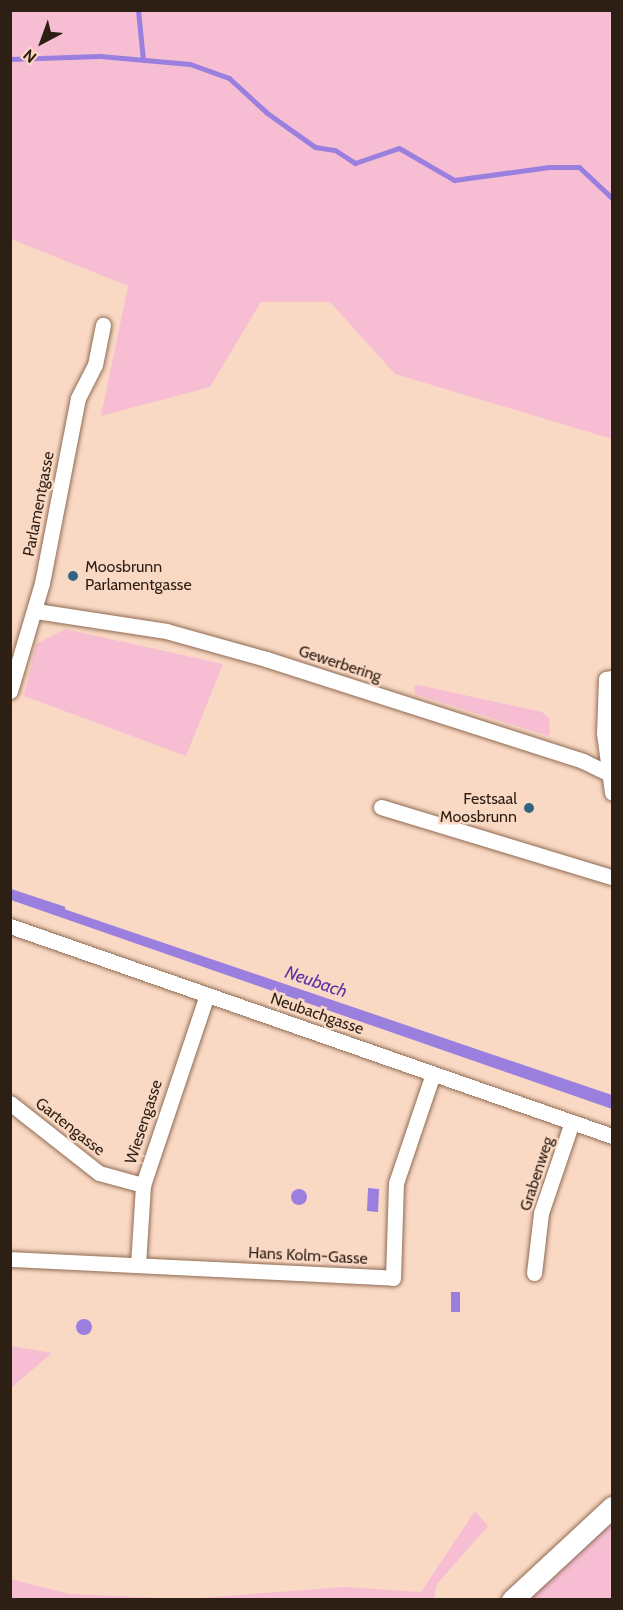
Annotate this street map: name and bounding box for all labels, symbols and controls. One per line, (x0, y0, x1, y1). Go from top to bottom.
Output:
north arrow (12, 12, 72, 72)
text: N (19, 45, 40, 67)
street label: Parlamentgasse (19, 450, 59, 558)
place label: Moosbrunn Parlamentgasse (85, 557, 192, 595)
marker: Moosbrunn Parlamentgasse (66, 569, 80, 583)
street label: Gewerbering (296, 642, 384, 686)
place label: Festsaal Moosbrunn (440, 789, 517, 827)
marker: Festsaal Moosbrunn (522, 801, 536, 815)
water label: Neubach (282, 961, 350, 1003)
street label: Neubachgasse (268, 989, 366, 1039)
street label: Wiesengasse (121, 1077, 167, 1167)
street label: Gartengasse (31, 1094, 109, 1160)
street label: Grabenweg (516, 1134, 558, 1214)
street label: Hans Kolm-Gasse (248, 1243, 368, 1269)

